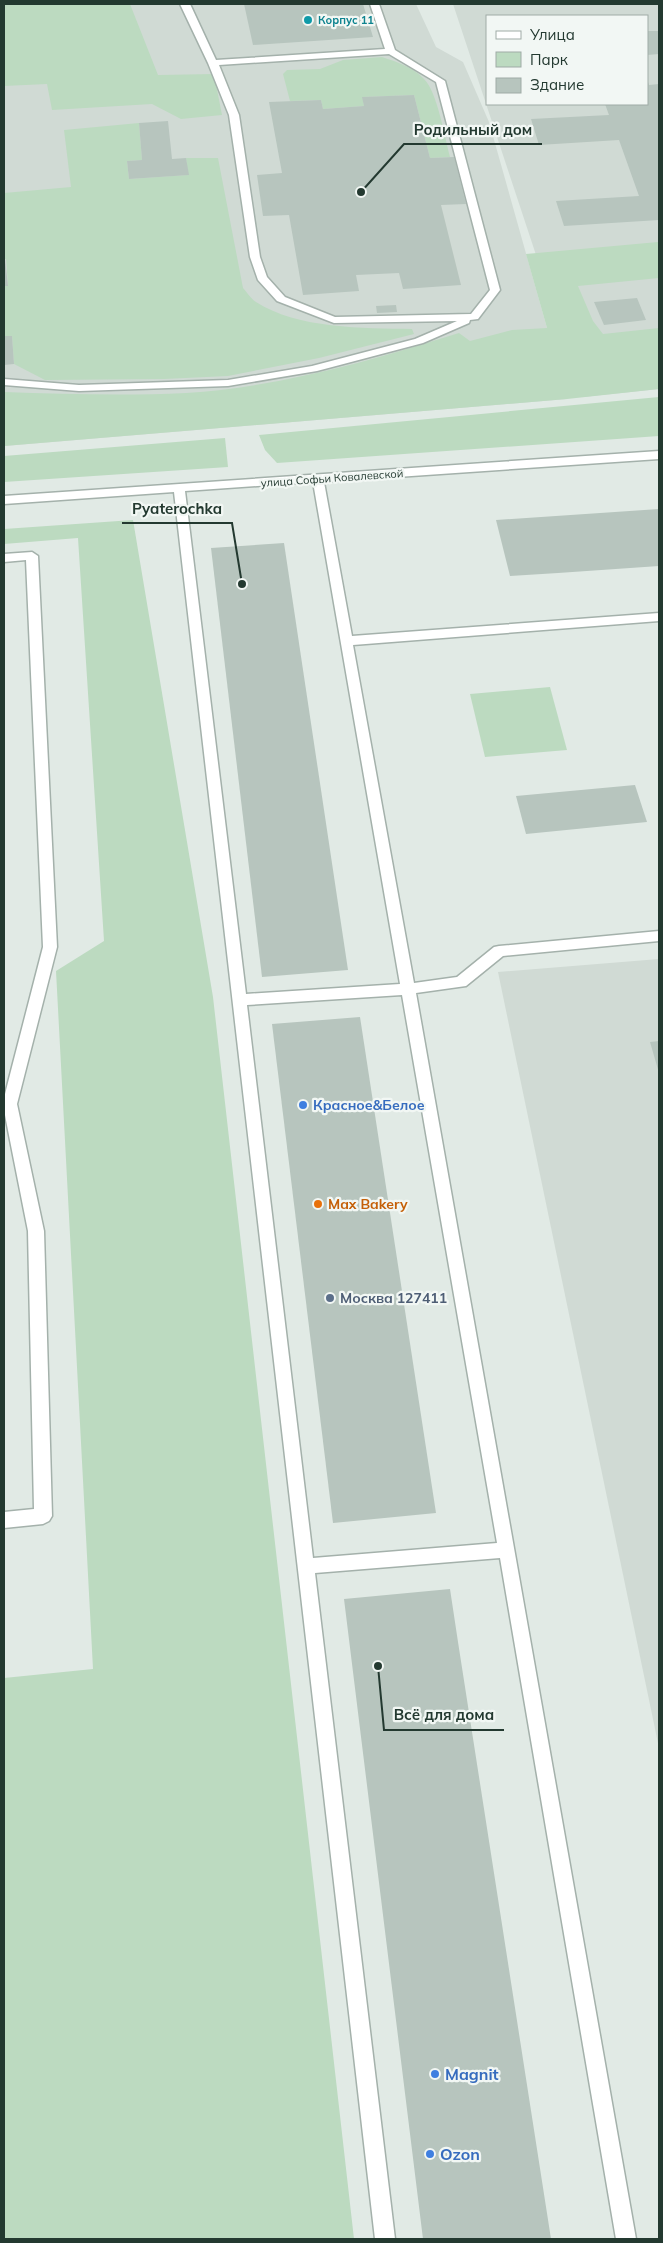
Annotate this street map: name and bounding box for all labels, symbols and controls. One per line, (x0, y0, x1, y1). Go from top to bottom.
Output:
place label: Корпус 11 (318, 13, 374, 27)
marker: Корпус 11 (302, 14, 314, 26)
legend (486, 15, 648, 105)
text: Улица (529, 25, 575, 44)
text: Парк (530, 50, 569, 69)
text: Здание (530, 75, 584, 94)
callout: Родильный дом (404, 114, 542, 144)
text: Родильный дом (414, 120, 532, 139)
street label: улица Софьи Ковалевской (260, 466, 404, 490)
callout: Pyaterochka (122, 493, 232, 523)
text: Pyaterochka (132, 499, 222, 518)
place label: Красное&Белое (313, 1096, 425, 1114)
marker: Красное&Белое (297, 1099, 309, 1111)
place label: Max Bakery (328, 1195, 408, 1213)
marker: Max Bakery (312, 1198, 324, 1210)
place label: Москва 127411 (340, 1289, 447, 1307)
marker: Москва 127411 (324, 1292, 336, 1304)
callout: Всё для дома (384, 1700, 504, 1730)
text: Всё для дома (394, 1705, 494, 1724)
place label: Magnit (445, 2064, 499, 2084)
marker: Magnit (429, 2068, 441, 2080)
place label: Ozon (440, 2144, 480, 2164)
marker: Ozon (424, 2148, 436, 2160)

